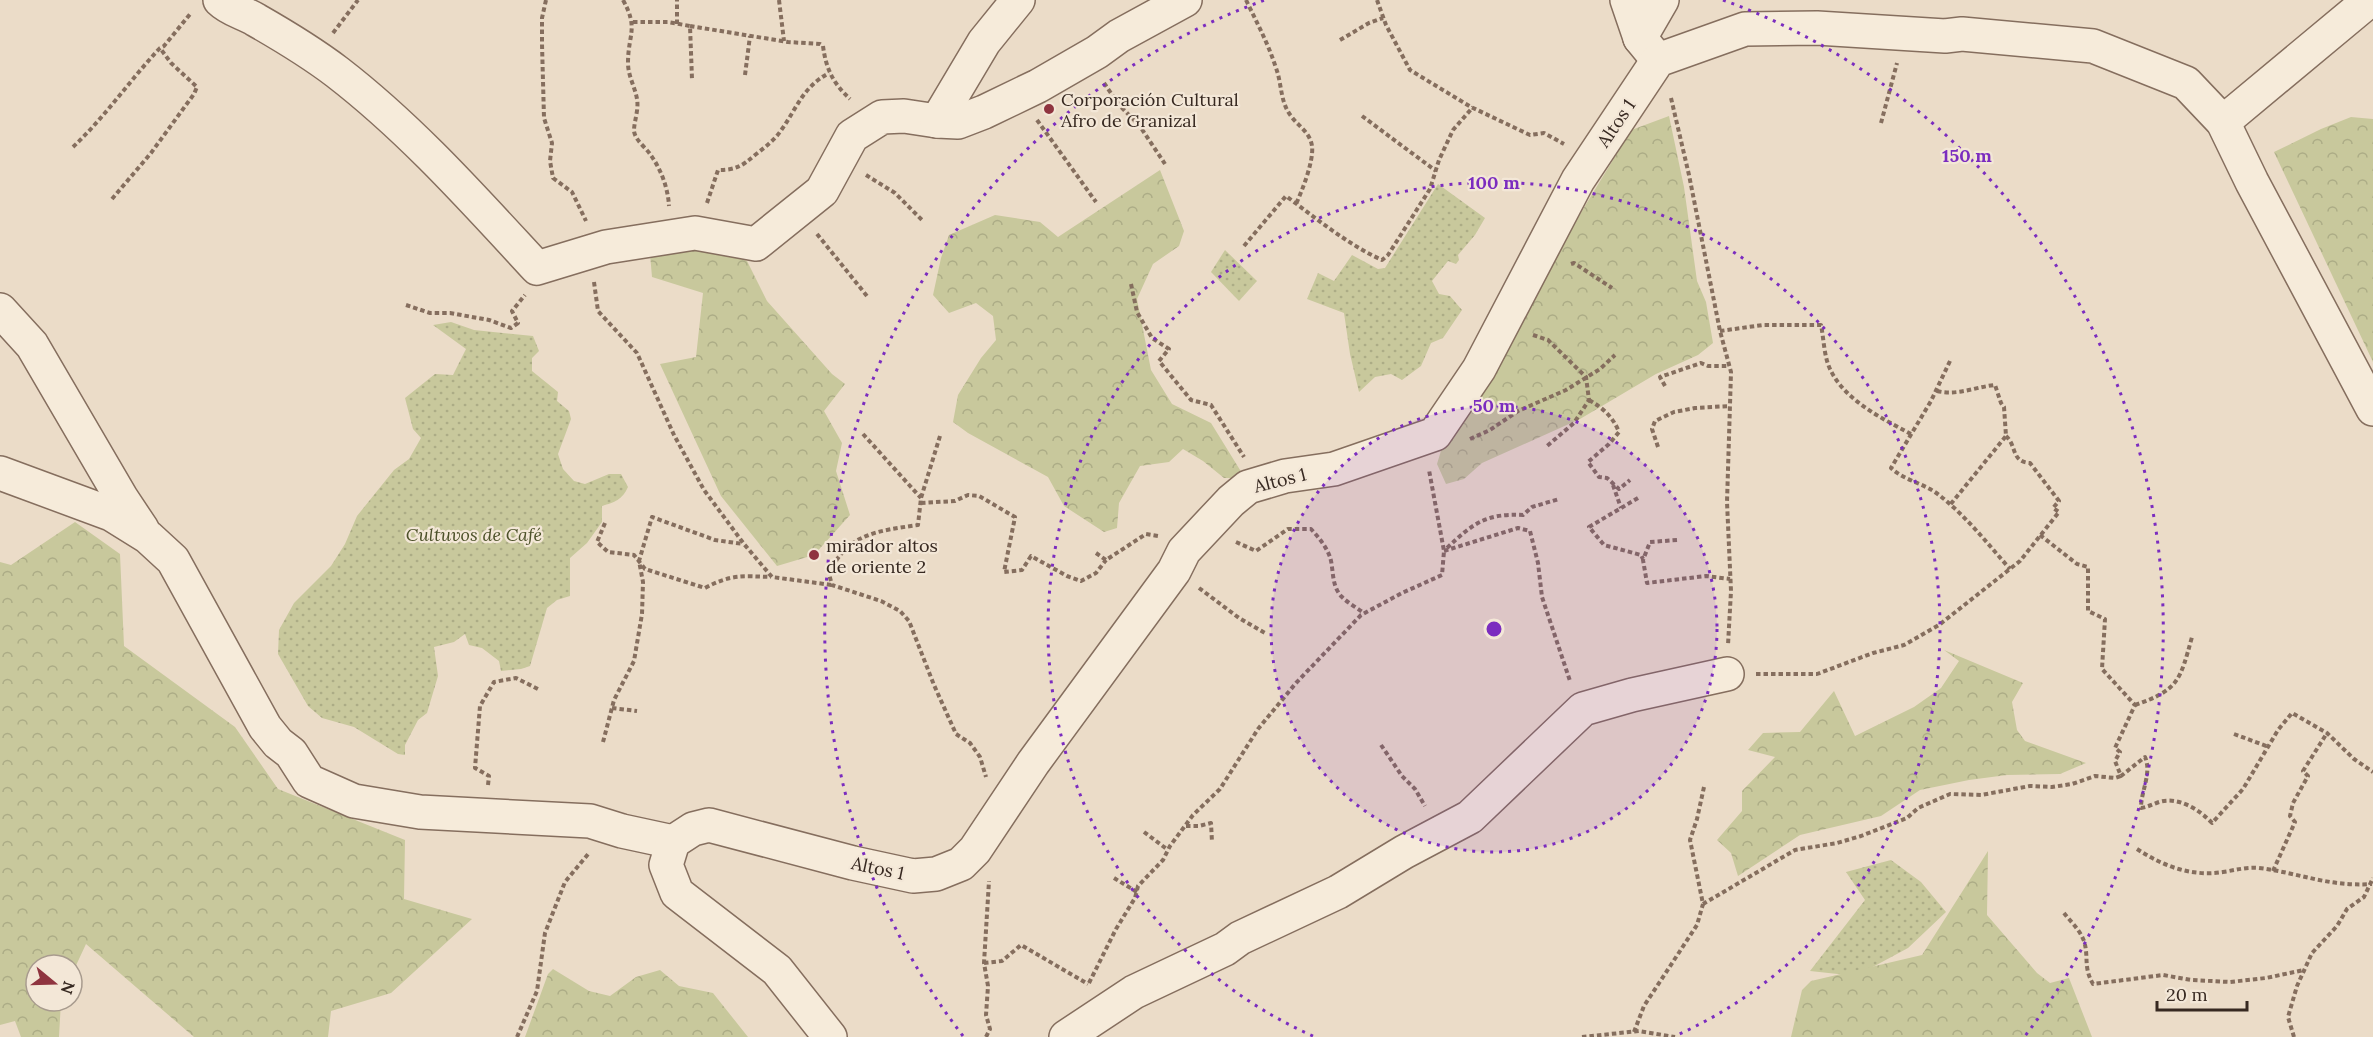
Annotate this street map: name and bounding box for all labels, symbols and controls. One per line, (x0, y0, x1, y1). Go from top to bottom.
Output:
place label: Corporación Cultural Afro de Granizal (1060, 88, 1239, 132)
street label: Altos 1 (1591, 94, 1640, 152)
marker: Corporación Cultural Afro de Granizal (1042, 102, 1056, 116)
text: 150 m (1942, 144, 1992, 167)
text: 100 m (1468, 171, 1520, 194)
text: 50 m (1473, 394, 1516, 417)
street label: Altos 1 (1250, 462, 1309, 498)
park label: Cultuvos de Café (406, 523, 542, 546)
place label: mirador altos de oriente 2 (826, 534, 938, 578)
marker: mirador altos de oriente 2 (807, 548, 821, 562)
centre of rings (1484, 619, 1504, 639)
street label: Altos 1 (849, 851, 906, 885)
north arrow (24, 953, 84, 1013)
scale bar (2157, 974, 2247, 1012)
text: N (57, 979, 80, 997)
text: 20 m (2166, 983, 2208, 1006)

